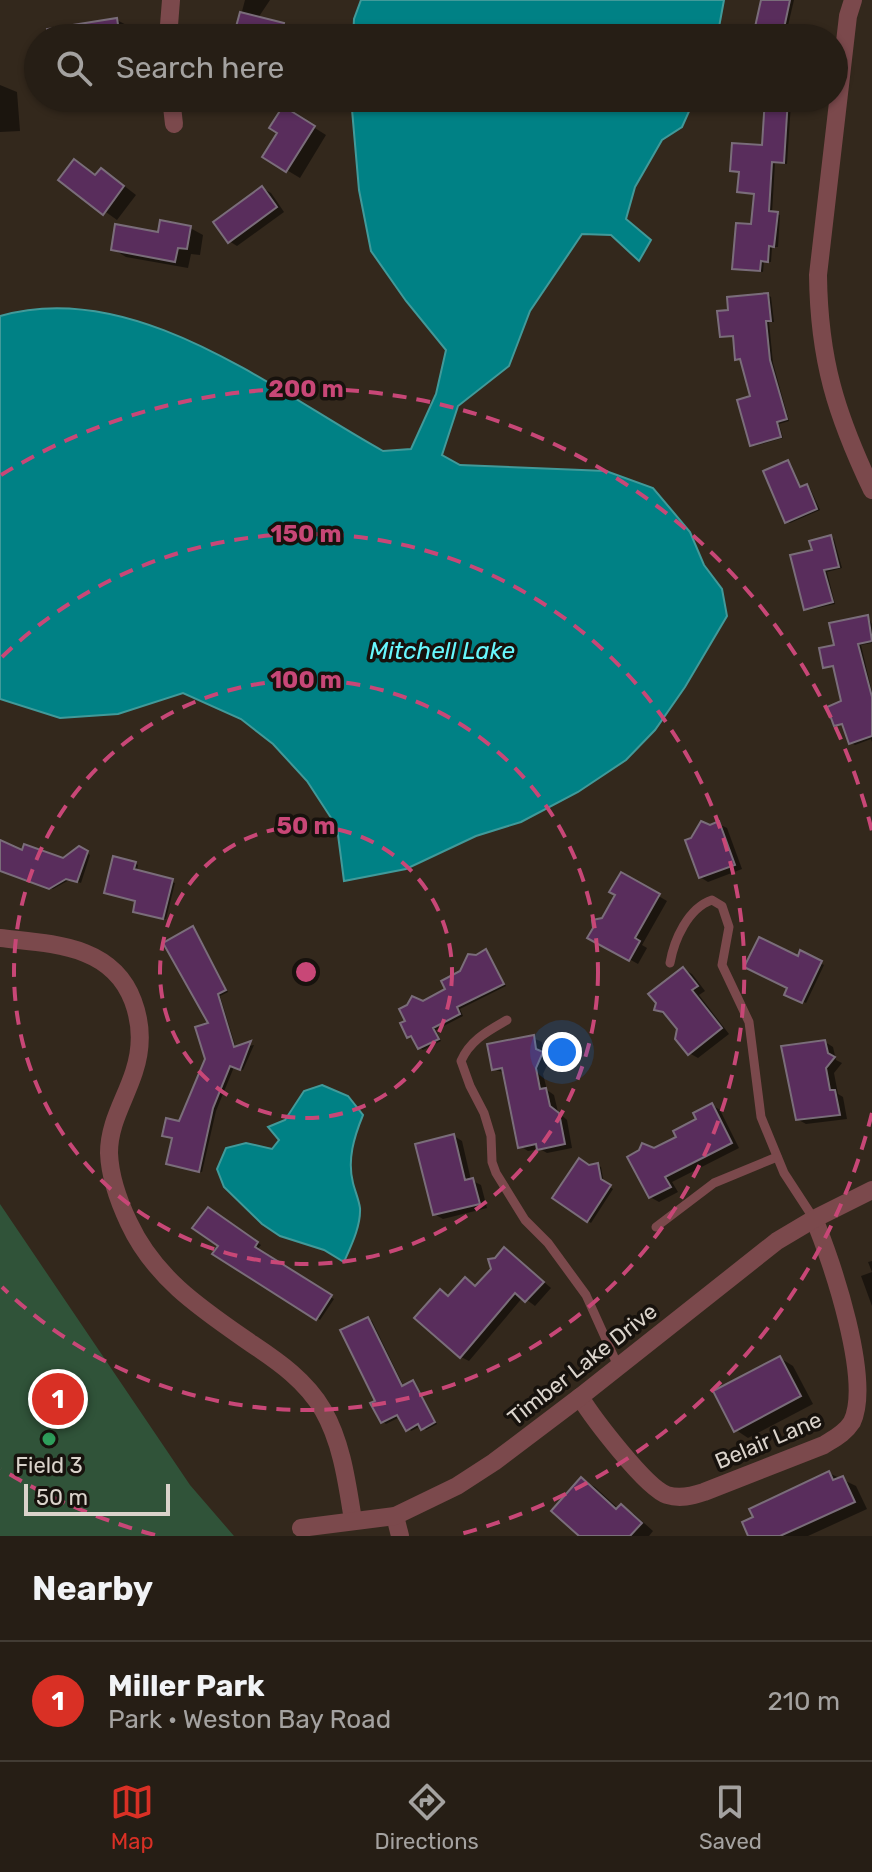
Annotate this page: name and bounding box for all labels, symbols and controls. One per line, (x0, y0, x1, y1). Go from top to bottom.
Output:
search box (24, 24, 848, 112)
icon: search (52, 46, 96, 90)
text: Search here (116, 50, 284, 86)
text: 200 m (268, 375, 344, 403)
text: 150 m (271, 520, 341, 548)
water label: Mitchell Lake (369, 637, 515, 665)
text: 100 m (270, 666, 342, 694)
text: 50 m (277, 812, 335, 840)
centre of rings (292, 958, 320, 986)
your location (542, 1032, 582, 1072)
street label: Timber Lake Drive (502, 1298, 662, 1431)
pin: 1 (32, 1369, 84, 1429)
street label: Belair Lane (711, 1406, 826, 1475)
marker: Field 3 (40, 1430, 58, 1448)
place label: Field 3 (15, 1452, 83, 1479)
scale bar (24, 1480, 170, 1516)
text: 50 m (36, 1484, 88, 1511)
text: Nearby (32, 1568, 153, 1609)
text: Miller Park (108, 1668, 265, 1704)
text: 1 (52, 1686, 64, 1717)
text: 210 m (768, 1686, 840, 1717)
text: Park · Weston Bay Road (108, 1704, 391, 1735)
tab: Map (110, 1780, 154, 1855)
tab: Directions (374, 1780, 479, 1855)
tab: Saved (699, 1780, 762, 1855)

